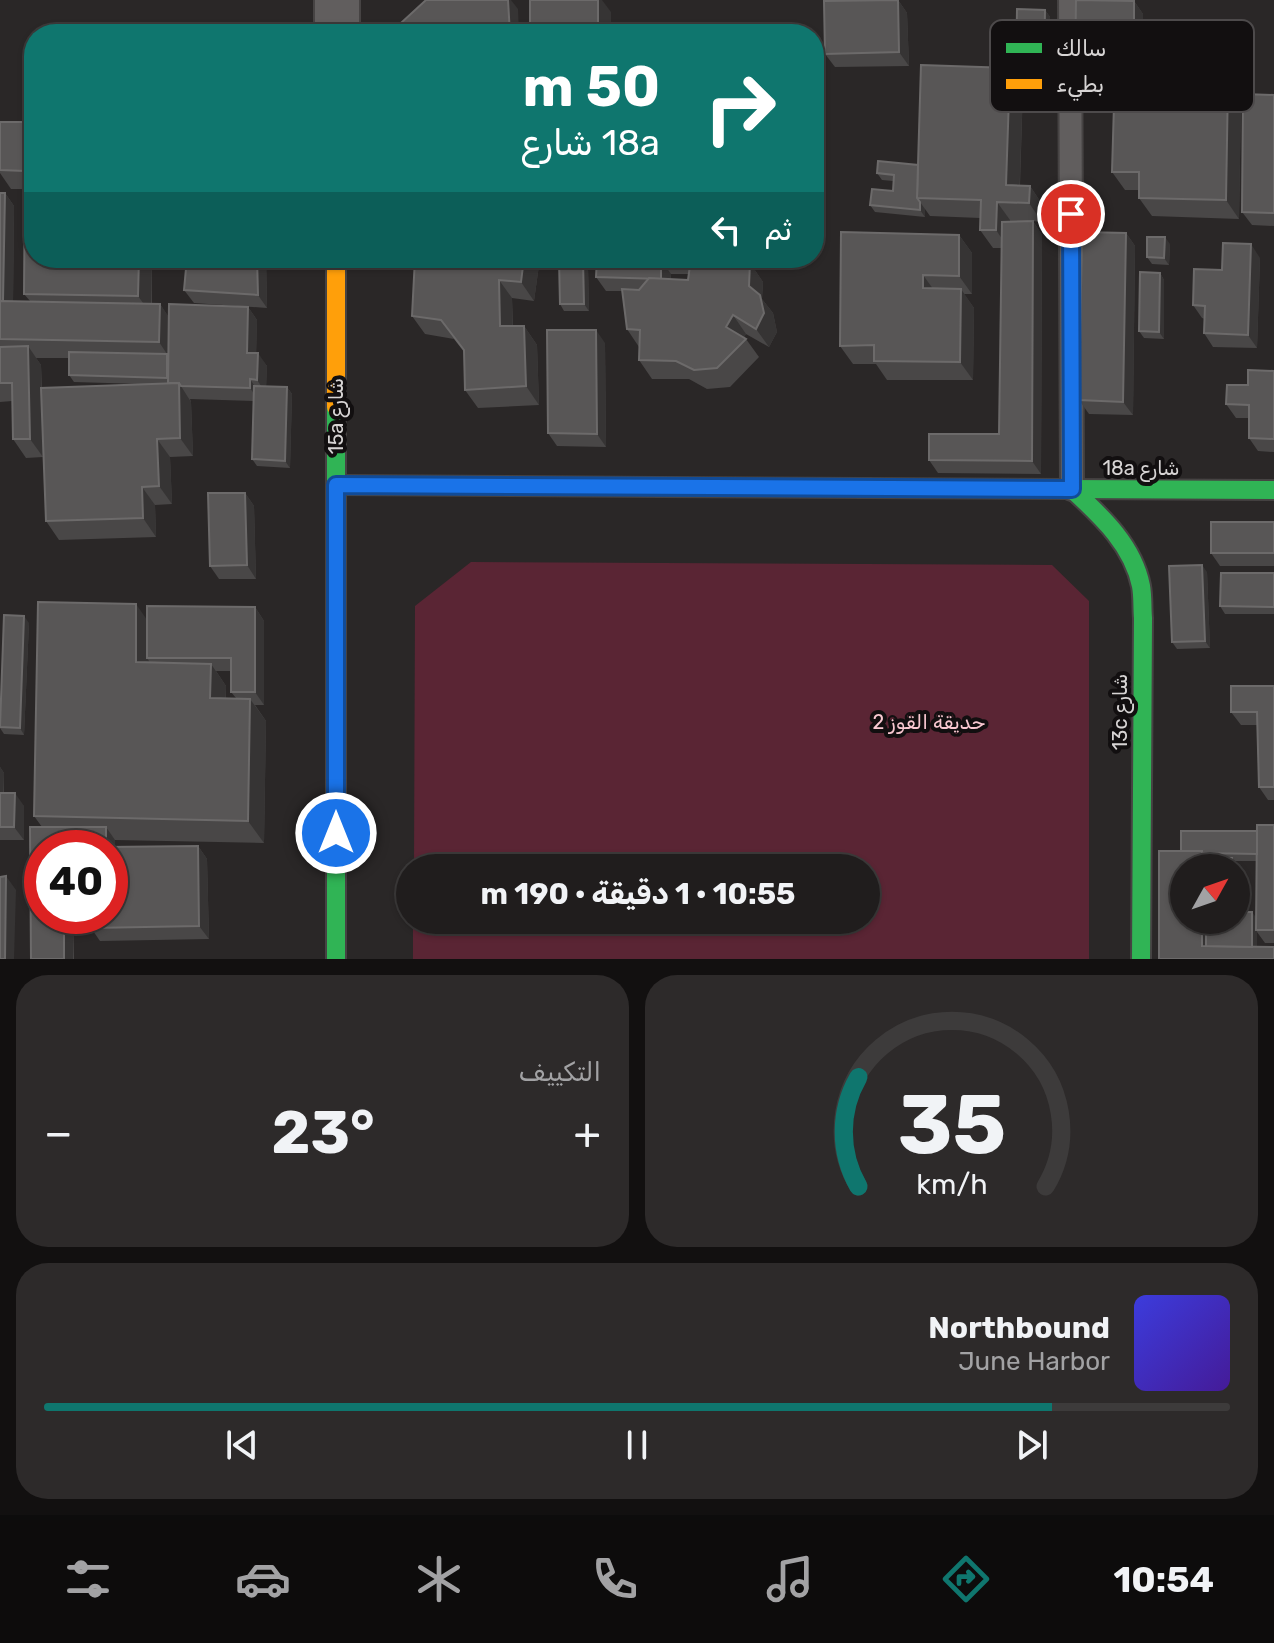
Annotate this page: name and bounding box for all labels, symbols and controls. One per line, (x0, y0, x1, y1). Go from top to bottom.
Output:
legend (990, 20, 1254, 112)
text: سالك (1056, 35, 1107, 62)
text: 50 m (523, 54, 660, 120)
icon: right (688, 56, 792, 160)
text: بطيء (1056, 71, 1104, 101)
text: 18a شارع (521, 121, 660, 164)
pin (1037, 180, 1105, 248)
icon: arrive (1049, 192, 1093, 236)
icon: left (704, 208, 748, 252)
text: ثم (764, 212, 792, 248)
street label: 15a شارع (324, 378, 350, 454)
street label: 18a شارع (1102, 456, 1180, 482)
street label: 13c شارع (1108, 674, 1134, 750)
park label: حديقة القوز 2 (872, 710, 986, 734)
position arrow (294, 791, 378, 875)
speed limit sign: 40 (24, 830, 128, 934)
north arrow (1170, 854, 1250, 934)
map controls (1170, 854, 1250, 934)
text: 10:55 · 1 دقيقة · 190 m (480, 876, 796, 912)
text: التكييف (519, 1057, 601, 1088)
text: 35 (897, 1075, 1006, 1174)
text: 23° (271, 1097, 375, 1168)
text: − (44, 1107, 73, 1159)
text: + (574, 1107, 601, 1159)
text: km/h (916, 1167, 987, 1201)
text: Northbound (928, 1310, 1110, 1346)
text: June Harbor (958, 1346, 1110, 1377)
icon: previous (220, 1423, 264, 1467)
icon: pause (615, 1423, 659, 1467)
icon: next (1010, 1423, 1054, 1467)
icon: filters (60, 1551, 116, 1607)
icon: car (235, 1551, 291, 1607)
icon: climate (411, 1551, 467, 1607)
icon: phone (587, 1551, 643, 1607)
icon: music (762, 1551, 818, 1607)
icon: directions (938, 1551, 994, 1607)
text: 10:54 (1113, 1558, 1214, 1601)

